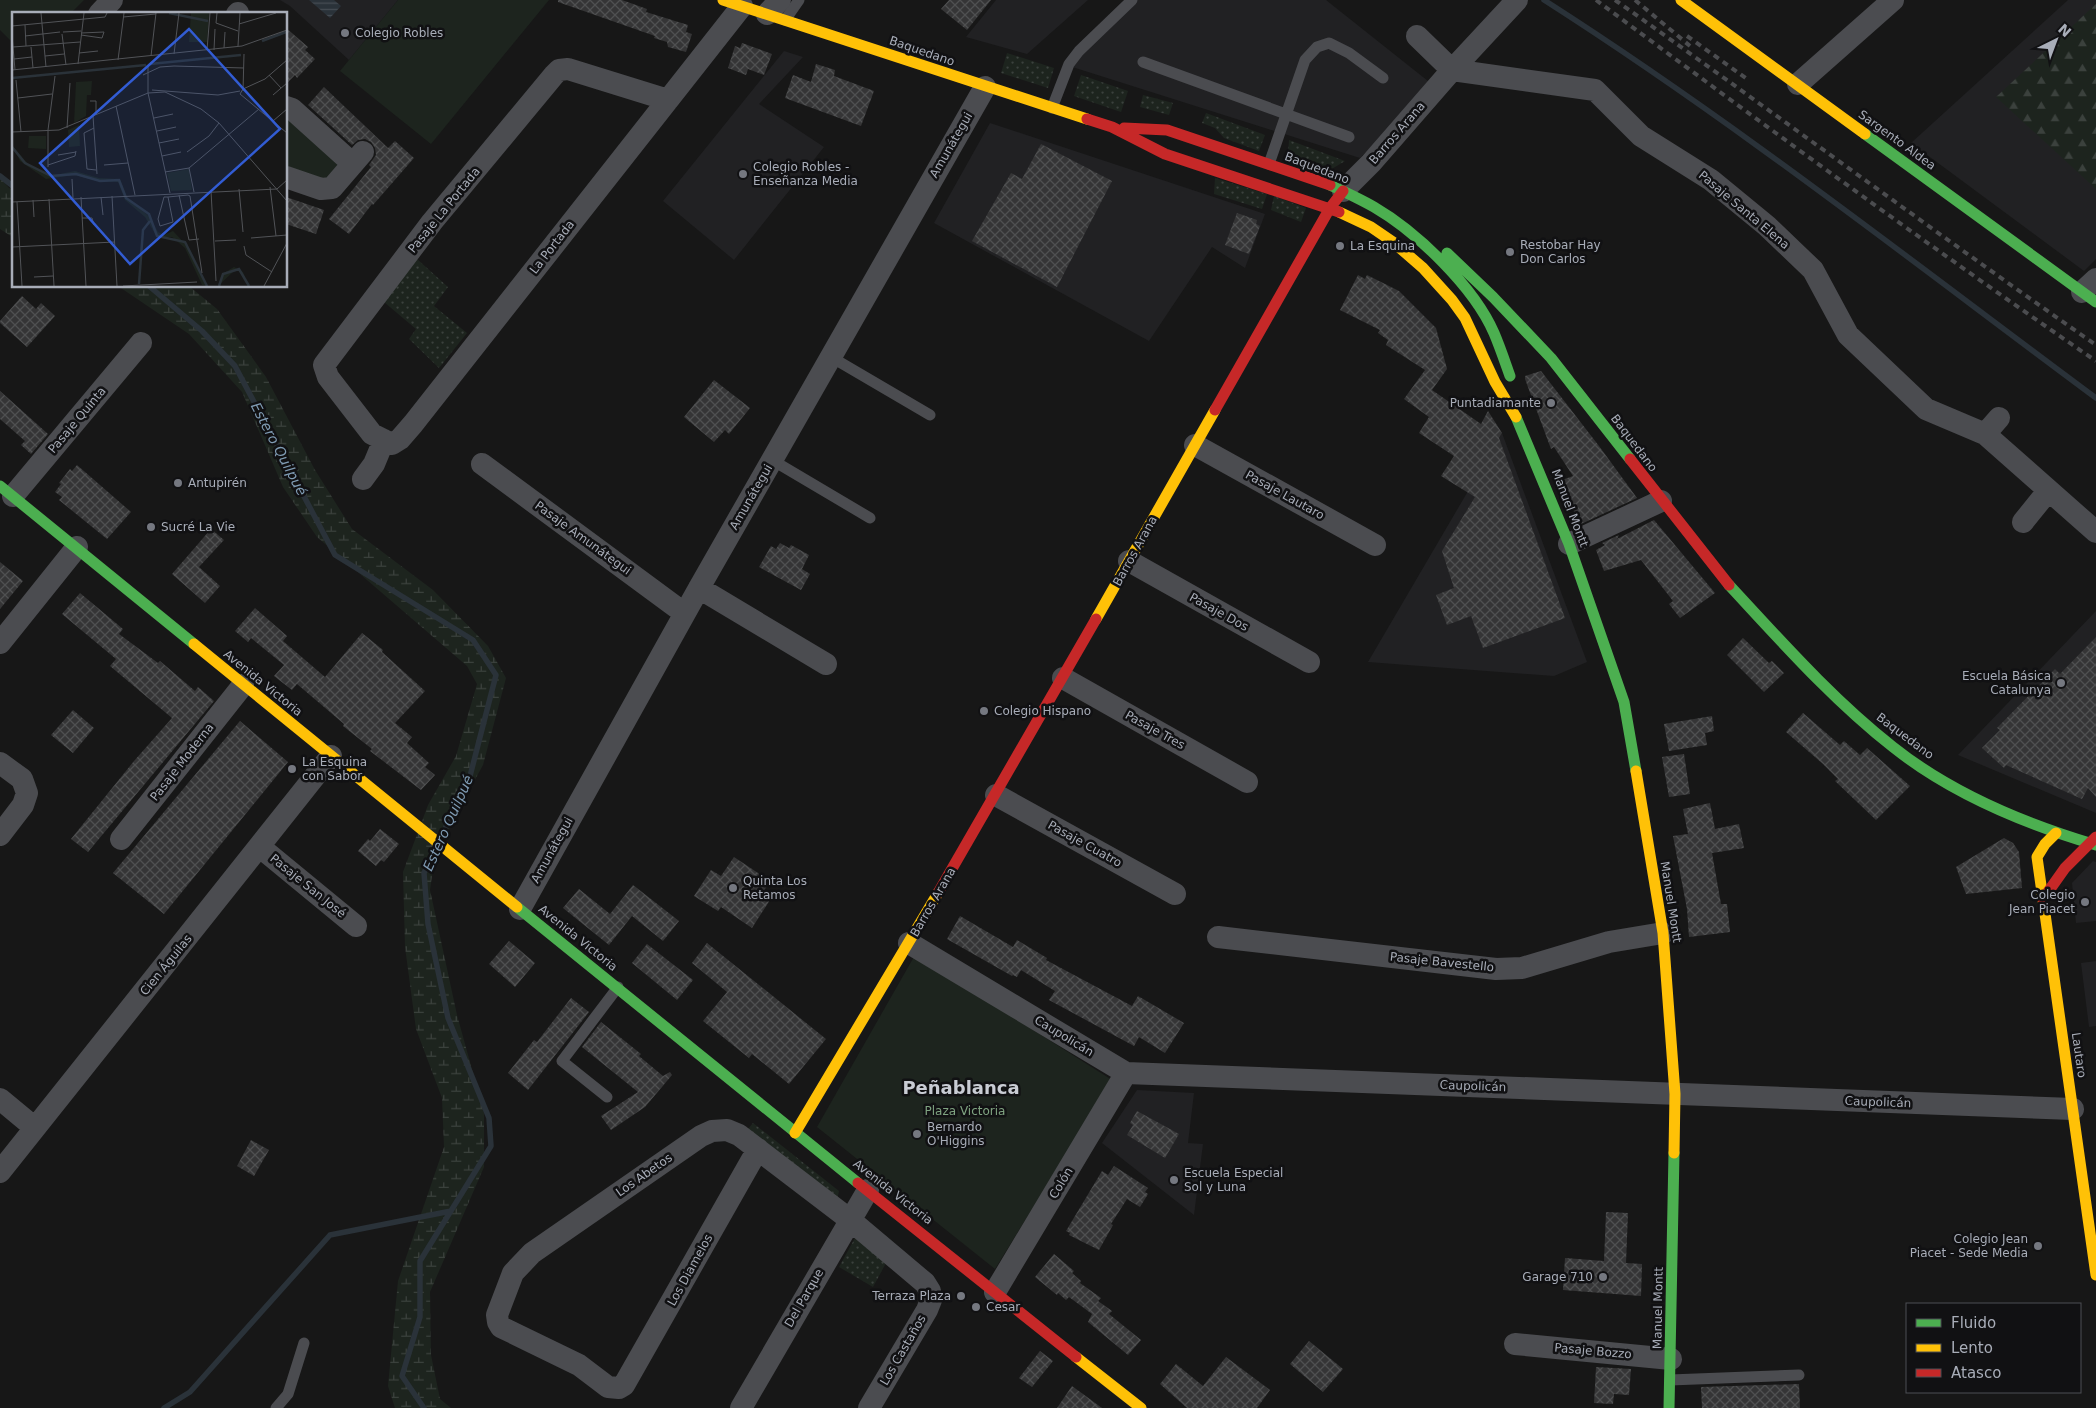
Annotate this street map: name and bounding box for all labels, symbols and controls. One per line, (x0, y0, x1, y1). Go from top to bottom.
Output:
inset map (12, 12, 288, 288)
north arrow (2031, 15, 2081, 65)
text: N (2055, 20, 2074, 40)
place label: Colegio Robles (355, 26, 443, 40)
marker: Colegio Robles (339, 27, 351, 39)
street label: Baquedano (888, 33, 956, 69)
street label: Barros Arana (1366, 99, 1428, 167)
street label: Sargento Aldea (1856, 107, 1938, 173)
street label: Amunátegui (927, 110, 975, 180)
street label: Baquedano (1283, 149, 1351, 187)
place label: Colegio Robles - Enseñanza Media (753, 160, 858, 188)
street label: Pasaje La Portada (405, 164, 483, 256)
marker: Colegio Robles - Enseñanza Media (737, 168, 749, 180)
street label: Pasaje Santa Elena (1696, 168, 1792, 252)
street label: La Portada (527, 217, 577, 277)
place label: Restobar Hay Don Carlos (1520, 238, 1601, 266)
place label: La Esquina (1350, 239, 1415, 253)
marker: La Esquina (1334, 240, 1346, 252)
marker: Restobar Hay Don Carlos (1504, 246, 1516, 258)
street label: Pasaje Quinta (45, 384, 109, 456)
place label: Puntadiamante (1450, 396, 1541, 410)
marker: Puntadiamante (1545, 397, 1557, 409)
water label: Estero Quilpué (248, 400, 310, 499)
street label: Baquedano (1608, 412, 1660, 474)
street label: Amunátegui (727, 462, 775, 532)
street label: Manuel Montt (1549, 467, 1591, 549)
street label: Pasaje Lautaro (1243, 468, 1327, 522)
place label: Antupirén (188, 476, 247, 490)
marker: Antupirén (172, 477, 184, 489)
street label: Pasaje Amunátegui (532, 498, 634, 578)
street label: Barros Arana (1110, 514, 1160, 588)
place label: Sucré La Vie (161, 520, 235, 534)
marker: Sucré La Vie (145, 521, 157, 533)
street label: Pasaje Dos (1187, 590, 1251, 634)
street label: Avenida Victoria (221, 647, 305, 719)
place label: Escuela Básica Catalunya (1962, 669, 2051, 697)
marker: Escuela Básica Catalunya (2055, 677, 2067, 689)
place label: Colegio Hispano (994, 704, 1091, 718)
marker: Colegio Hispano (978, 705, 990, 717)
street label: Pasaje Tres (1123, 708, 1187, 752)
street label: Baquedano (1874, 710, 1936, 762)
street label: Pasaje Moderna (147, 720, 217, 804)
place label: La Esquina con Sabor (302, 755, 367, 783)
marker: La Esquina con Sabor (286, 763, 298, 775)
water label: Estero Quilpué (420, 772, 476, 873)
street label: Amunátegui (528, 815, 576, 885)
street label: Pasaje Cuatro (1046, 818, 1124, 870)
street label: Pasaje San José (267, 851, 349, 921)
street label: Manuel Montt (1658, 860, 1684, 944)
street label: Barros Arana (907, 865, 959, 939)
place label: Quinta Los Retamos (743, 874, 807, 902)
marker: Quinta Los Retamos (727, 882, 739, 894)
place label: Colegio Jean Piacet (2008, 888, 2075, 916)
marker: Colegio Jean Piacet (2079, 896, 2091, 908)
street label: Avenida Victoria (536, 902, 620, 974)
street label: Cien Águilas (136, 931, 195, 998)
street label: Pasaje Bavestello (1389, 950, 1495, 974)
street label: Caupolicán (1032, 1013, 1096, 1059)
street label: Lautaro (2069, 1031, 2089, 1079)
district label: Peñablanca (902, 1077, 1020, 1098)
street label: Caupolicán (1440, 1078, 1506, 1094)
street label: Caupolicán (1845, 1094, 1911, 1110)
park label: Plaza Victoria (925, 1104, 1005, 1118)
place label: Bernardo O'Higgins (927, 1120, 985, 1148)
marker: Bernardo O'Higgins (911, 1128, 923, 1140)
street label: Los Abetos (613, 1151, 675, 1199)
street label: Avenida Victoria (850, 1157, 936, 1227)
street label: Colón (1046, 1165, 1076, 1201)
place label: Escuela Especial Sol y Luna (1184, 1166, 1283, 1194)
marker: Escuela Especial Sol y Luna (1168, 1174, 1180, 1186)
street label: Los Diamelos (665, 1232, 715, 1308)
place label: Colegio Jean Piacet - Sede Media (1910, 1232, 2028, 1260)
marker: Colegio Jean Piacet - Sede Media (2032, 1240, 2044, 1252)
street label: Del Parque (782, 1266, 826, 1330)
street label: Manuel Montt (1650, 1267, 1666, 1349)
place label: Garage 710 (1522, 1270, 1593, 1284)
marker: Garage 710 (1597, 1271, 1609, 1283)
place label: Terraza Plaza (871, 1289, 951, 1303)
marker: Terraza Plaza (955, 1290, 967, 1302)
place label: Cesar (986, 1300, 1020, 1314)
marker: Cesar (970, 1301, 982, 1313)
legend (1906, 1303, 2081, 1393)
street label: Los Castaños (877, 1312, 929, 1388)
text: Fluido (1951, 1314, 1996, 1332)
text: Lento (1951, 1339, 1993, 1357)
street label: Pasaje Bozzo (1554, 1341, 1632, 1361)
text: Atasco (1951, 1364, 2001, 1382)

